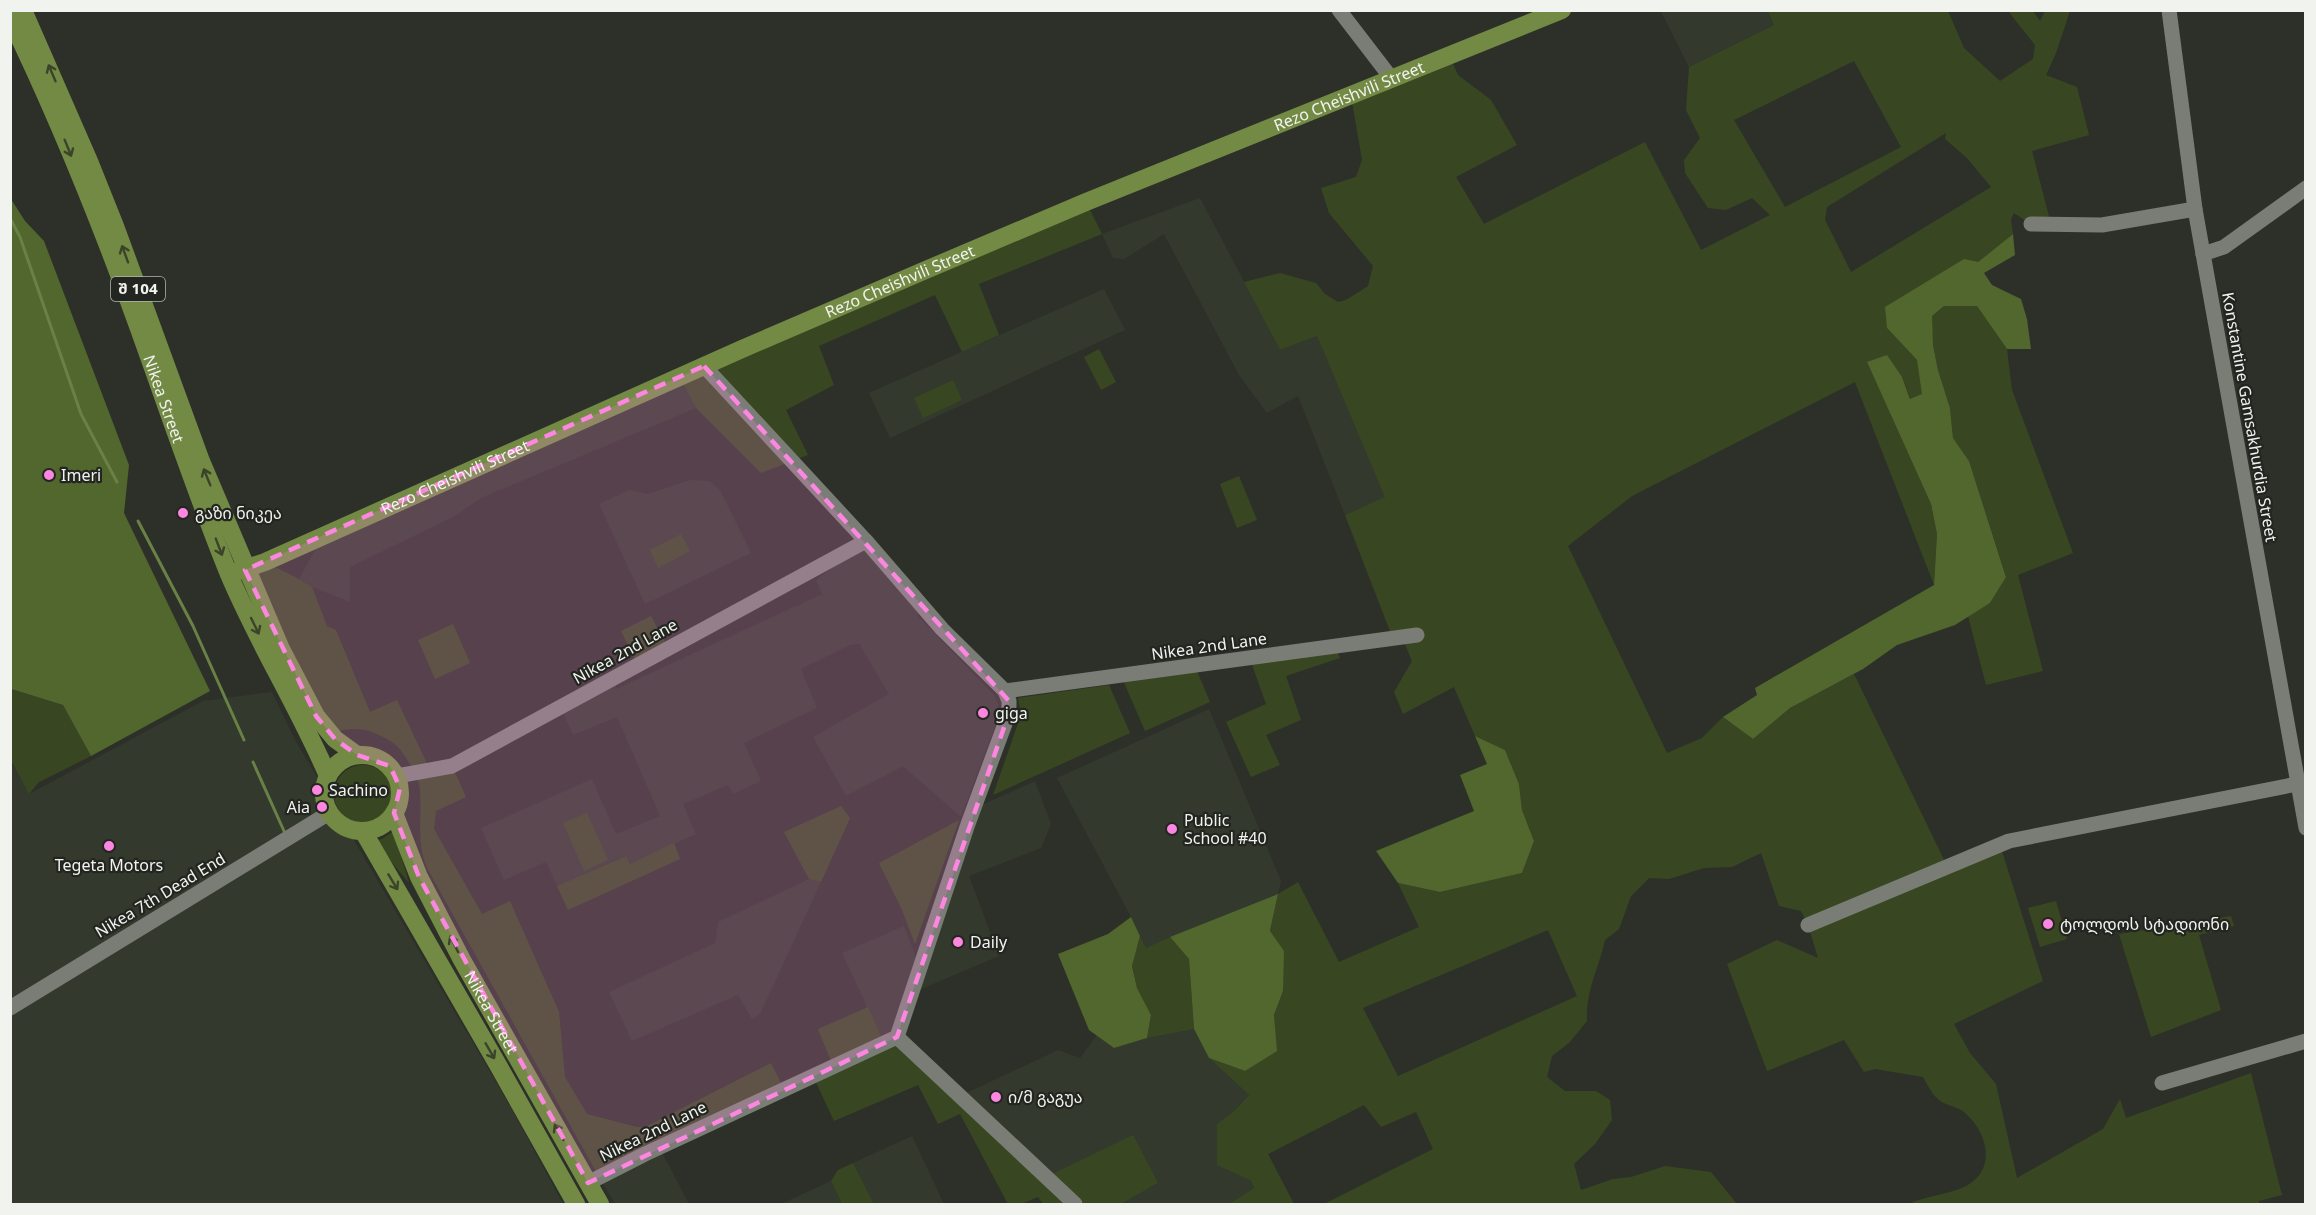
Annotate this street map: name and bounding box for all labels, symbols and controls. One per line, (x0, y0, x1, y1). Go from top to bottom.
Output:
street label: Rezo Cheishvili Street (1270, 56, 1428, 136)
one-way arrow (46, 65, 57, 83)
one-way arrow (63, 139, 74, 157)
street label: Rezo Cheishvili Street (822, 240, 978, 323)
one-way arrow (119, 245, 130, 264)
road number: შ 104 (111, 277, 165, 301)
street label: Konstantine Gamsakhurdia Street (2217, 290, 2283, 544)
street label: Nikea Street (138, 352, 190, 446)
street label: Rezo Cheishvili Street (377, 434, 533, 520)
place label: Imeri (61, 464, 101, 486)
marker: Imeri (42, 468, 56, 482)
one-way arrow (201, 468, 212, 486)
place label: გაზი ნიკეა (195, 502, 282, 524)
marker: გაზი ნიკეა (176, 506, 190, 520)
one-way arrow (214, 537, 225, 556)
street label: Nikea 2nd Lane (569, 613, 681, 689)
one-way arrow (250, 617, 261, 635)
street label: Nikea 2nd Lane (1150, 627, 1268, 665)
place label: giga (995, 702, 1028, 724)
marker: giga (976, 706, 990, 720)
place label: Sachino (329, 779, 388, 801)
marker: Sachino (310, 783, 324, 797)
place label: Aia (287, 796, 310, 818)
marker: Aia (315, 800, 329, 814)
place label: Public School #40 (1184, 809, 1267, 849)
marker: Public School #40 (1165, 822, 1179, 836)
marker: Tegeta Motors (102, 839, 116, 853)
street label: Nikea 7th Dead End (91, 847, 229, 943)
place label: Tegeta Motors (55, 854, 163, 876)
one-way arrow (387, 873, 399, 890)
place label: ტოლდოს სტადიონი (2060, 913, 2229, 935)
marker: ტოლდოს სტადიონი (2041, 917, 2055, 931)
place label: Daily (970, 931, 1008, 953)
one-way arrow (447, 935, 459, 953)
marker: Daily (951, 935, 965, 949)
street label: Nikea Street (459, 967, 524, 1058)
one-way arrow (485, 1041, 496, 1059)
place label: ი/მ გაგუა (1008, 1086, 1082, 1108)
marker: ი/მ გაგუა (989, 1090, 1003, 1104)
street label: Nikea 2nd Lane (596, 1096, 710, 1166)
one-way arrow (553, 1124, 565, 1141)

